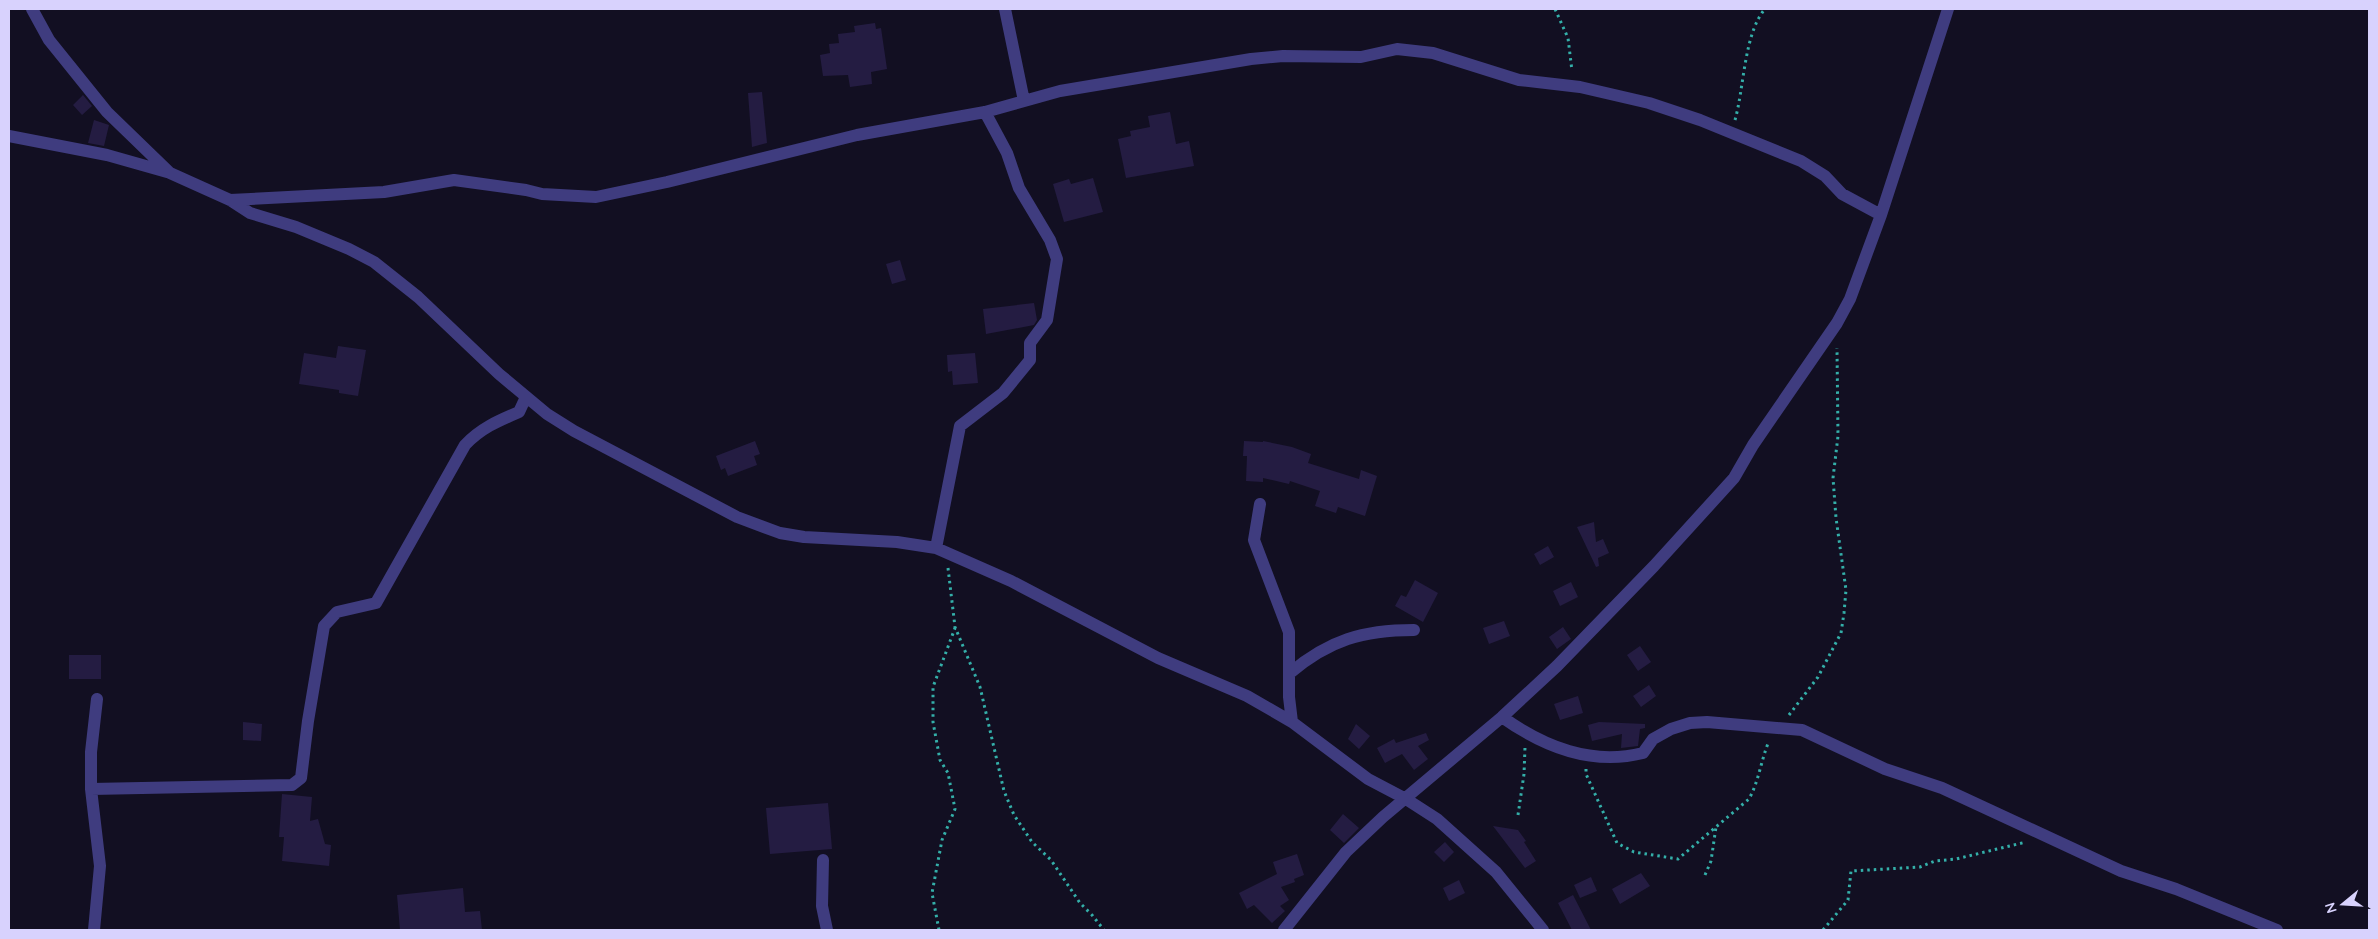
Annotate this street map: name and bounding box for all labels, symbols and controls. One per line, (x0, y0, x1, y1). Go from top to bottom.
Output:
north arrow (2318, 879, 2368, 929)
text: N (2320, 900, 2341, 916)

